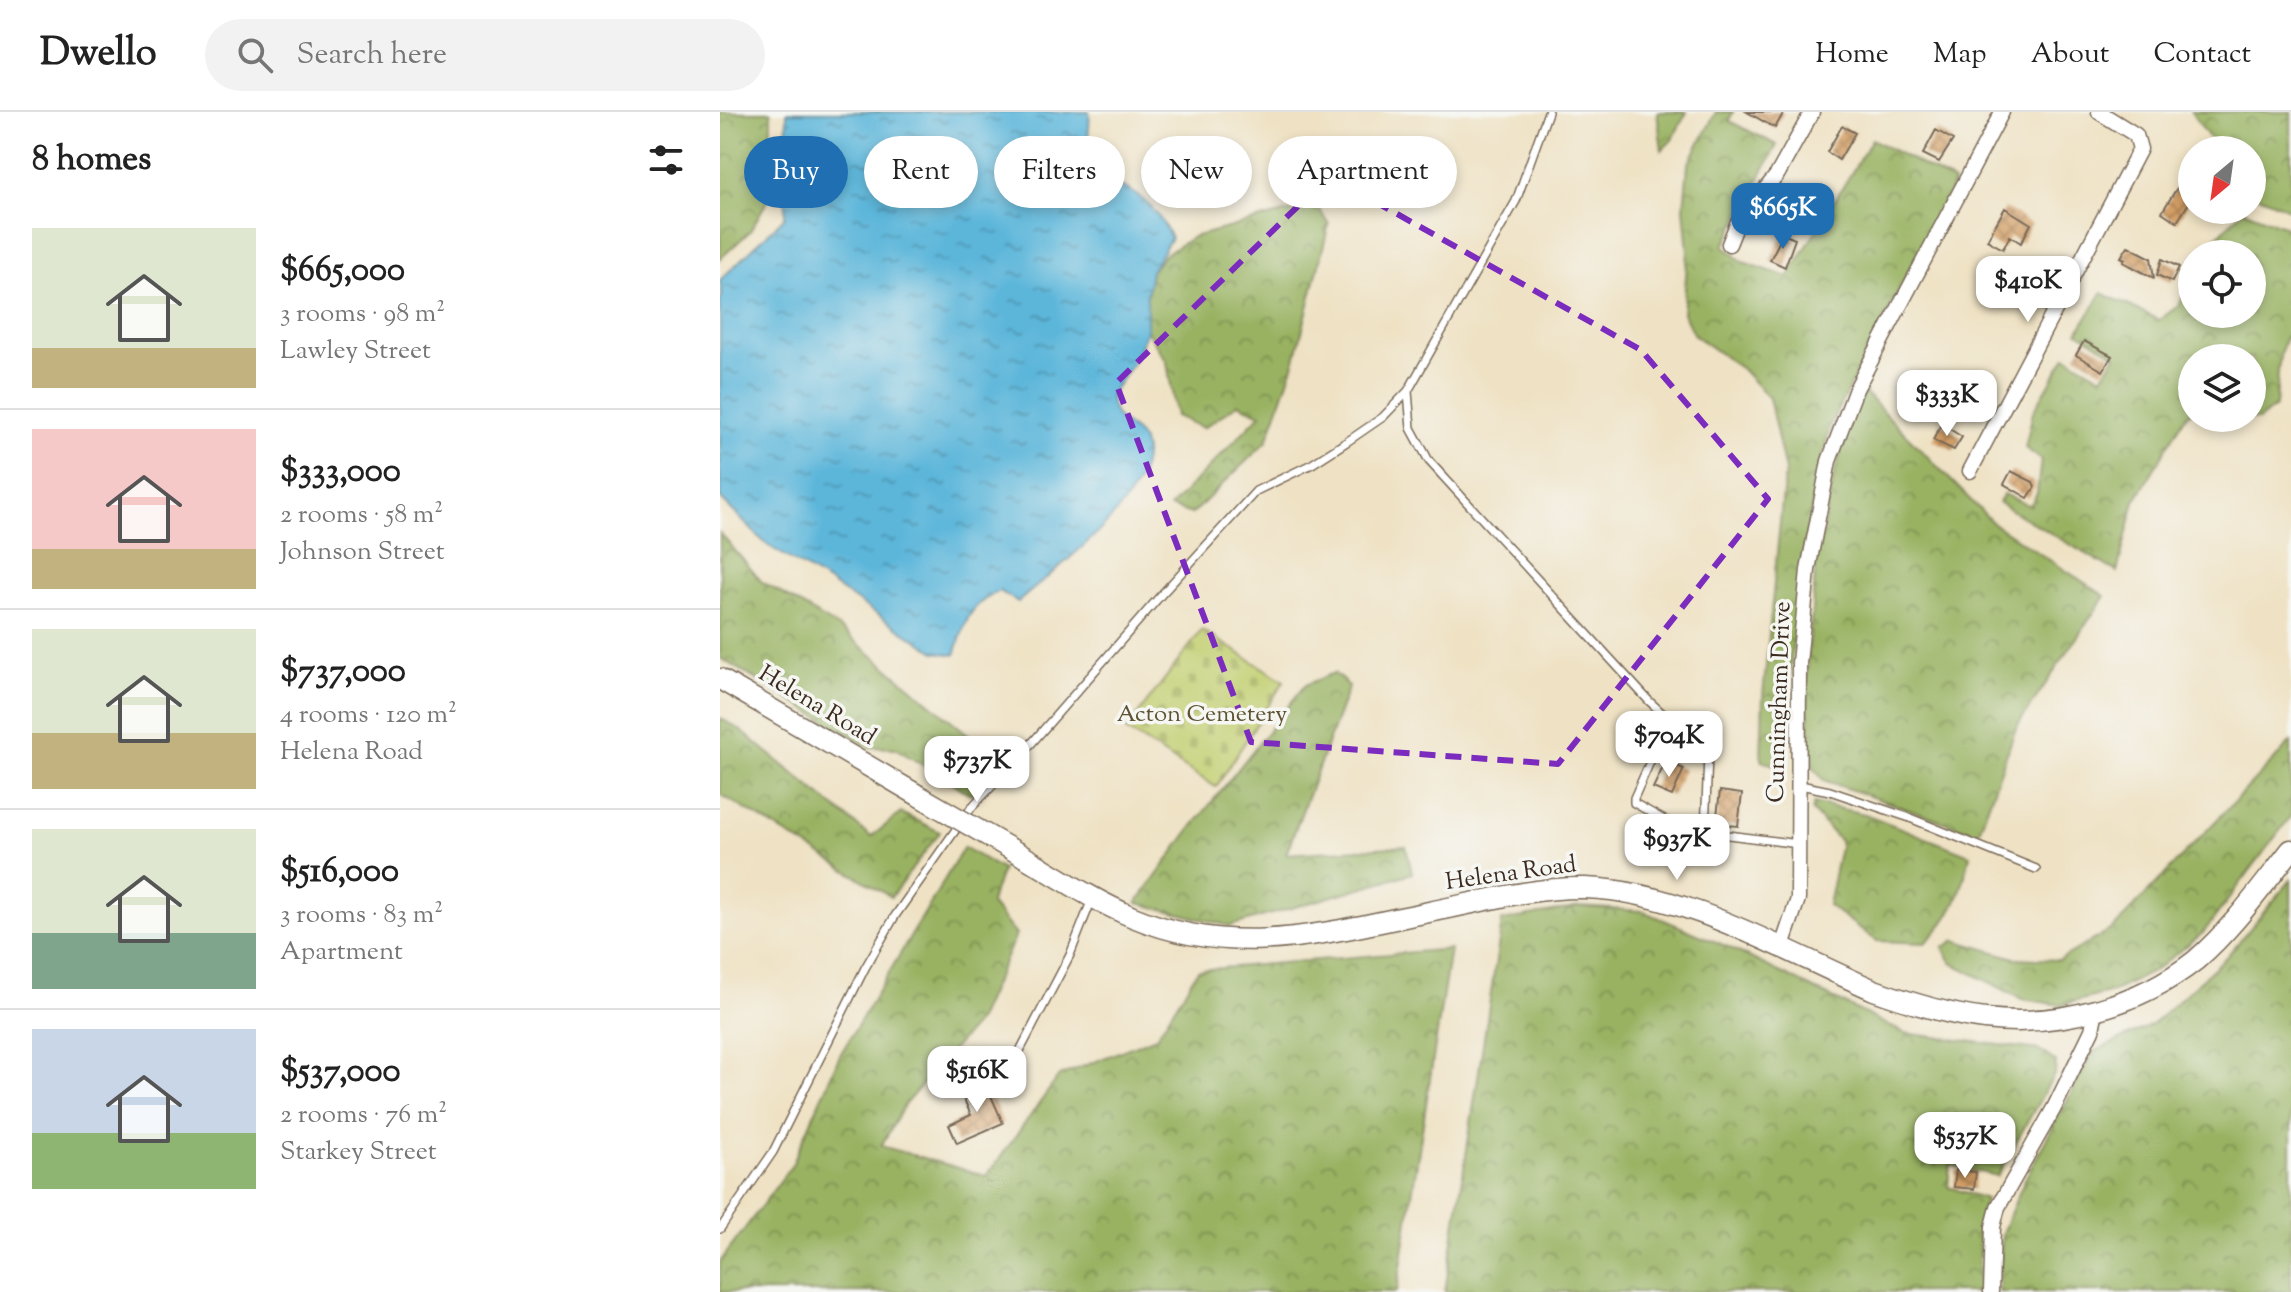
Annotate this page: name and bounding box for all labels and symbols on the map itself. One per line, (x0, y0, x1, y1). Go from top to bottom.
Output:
north arrow (2178, 136, 2266, 224)
pin: $665K (1727, 183, 1839, 251)
pin: $410K (1972, 256, 2084, 324)
pin: $333K (1891, 370, 2003, 438)
street label: Cunningham Drive (1759, 601, 1801, 803)
street label: Helena Road (752, 657, 883, 755)
park label: Acton Cemetery (1117, 698, 1287, 732)
pin: $704K (1613, 711, 1725, 779)
pin: $737K (921, 736, 1033, 804)
pin: $937K (1621, 814, 1733, 882)
street label: Helena Road (1443, 848, 1579, 900)
pin: $516K (921, 1046, 1033, 1114)
pin: $537K (1909, 1112, 2021, 1180)

